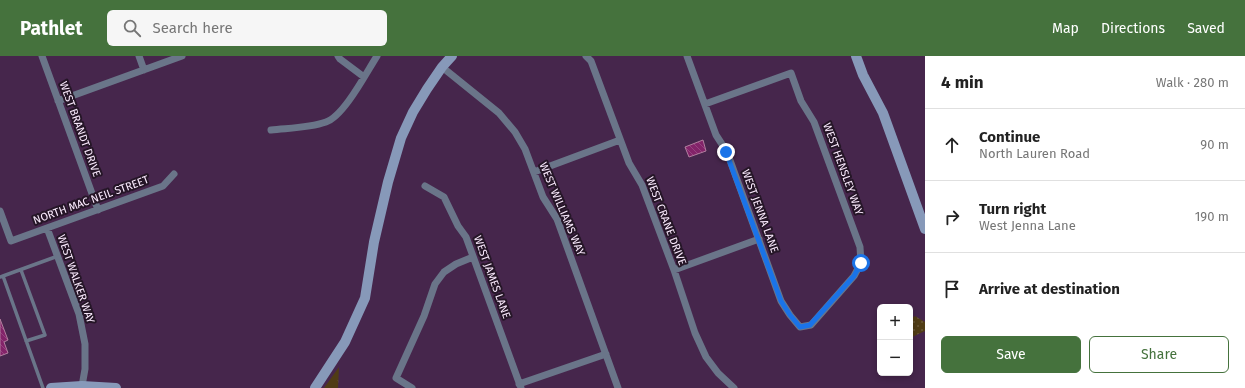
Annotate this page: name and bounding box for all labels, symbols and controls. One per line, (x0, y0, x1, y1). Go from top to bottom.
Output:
search box (107, 10, 387, 46)
text: Pathlet (20, 17, 83, 40)
icon: search (121, 17, 143, 39)
text: Search here (153, 19, 233, 37)
text: Map (1052, 20, 1079, 37)
text: Directions (1101, 20, 1165, 37)
text: Saved (1187, 20, 1225, 37)
text: 4 min (941, 72, 984, 93)
text: Walk · 280 m (1156, 75, 1229, 90)
street label: WEST BRANDT DRIVE (57, 79, 103, 179)
street label: WEST HENSLEY WAY (820, 121, 866, 217)
text: Continue (979, 128, 1040, 146)
icon: ahead (941, 134, 963, 156)
text: 90 m (1200, 137, 1229, 152)
route end (717, 143, 735, 161)
text: North Lauren Road (979, 146, 1090, 161)
street label: WEST WILLIAMS WAY (536, 160, 588, 258)
street label: WEST JENNA LANE (739, 167, 781, 255)
street label: NORTH MAC NEIL STREET (31, 173, 151, 227)
street label: WEST CRANE DRIVE (643, 175, 689, 267)
text: Turn right (979, 200, 1046, 218)
icon: right (941, 206, 963, 228)
text: 190 m (1195, 209, 1229, 224)
text: West Jenna Lane (979, 218, 1076, 233)
street label: WEST WALKER WAY (55, 233, 97, 325)
street label: WEST JAMES LANE (471, 234, 513, 320)
route start (852, 254, 870, 272)
icon: arrive (941, 278, 963, 300)
text: Arrive at destination (979, 280, 1120, 298)
map controls (877, 304, 913, 376)
button: + (877, 304, 913, 340)
button: Save (941, 336, 1081, 373)
button: Share (1089, 336, 1229, 373)
button: − (877, 340, 913, 376)

